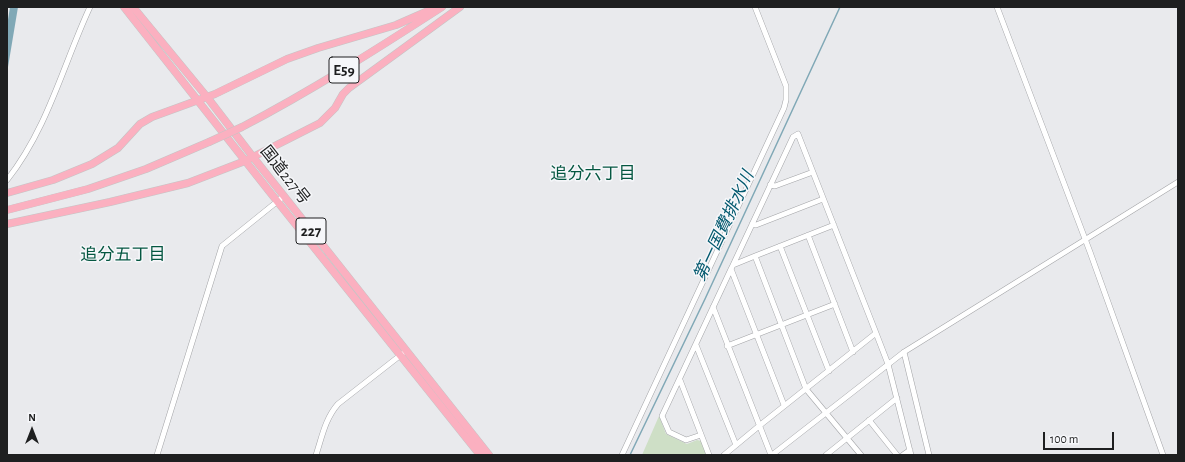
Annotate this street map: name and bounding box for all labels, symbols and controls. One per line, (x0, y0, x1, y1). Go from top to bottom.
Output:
road number: E59 (329, 57, 359, 83)
street label: 国道227号 (256, 142, 314, 208)
district label: 追分六丁目 (551, 164, 635, 184)
water label: 第一国費排水川 (690, 168, 758, 284)
road number: 227 (296, 218, 326, 244)
district label: 追分五丁目 (81, 245, 165, 265)
north arrow (12, 410, 52, 450)
text: N (28, 412, 36, 423)
scale bar (1045, 424, 1116, 450)
text: 100 m (1050, 433, 1078, 445)

